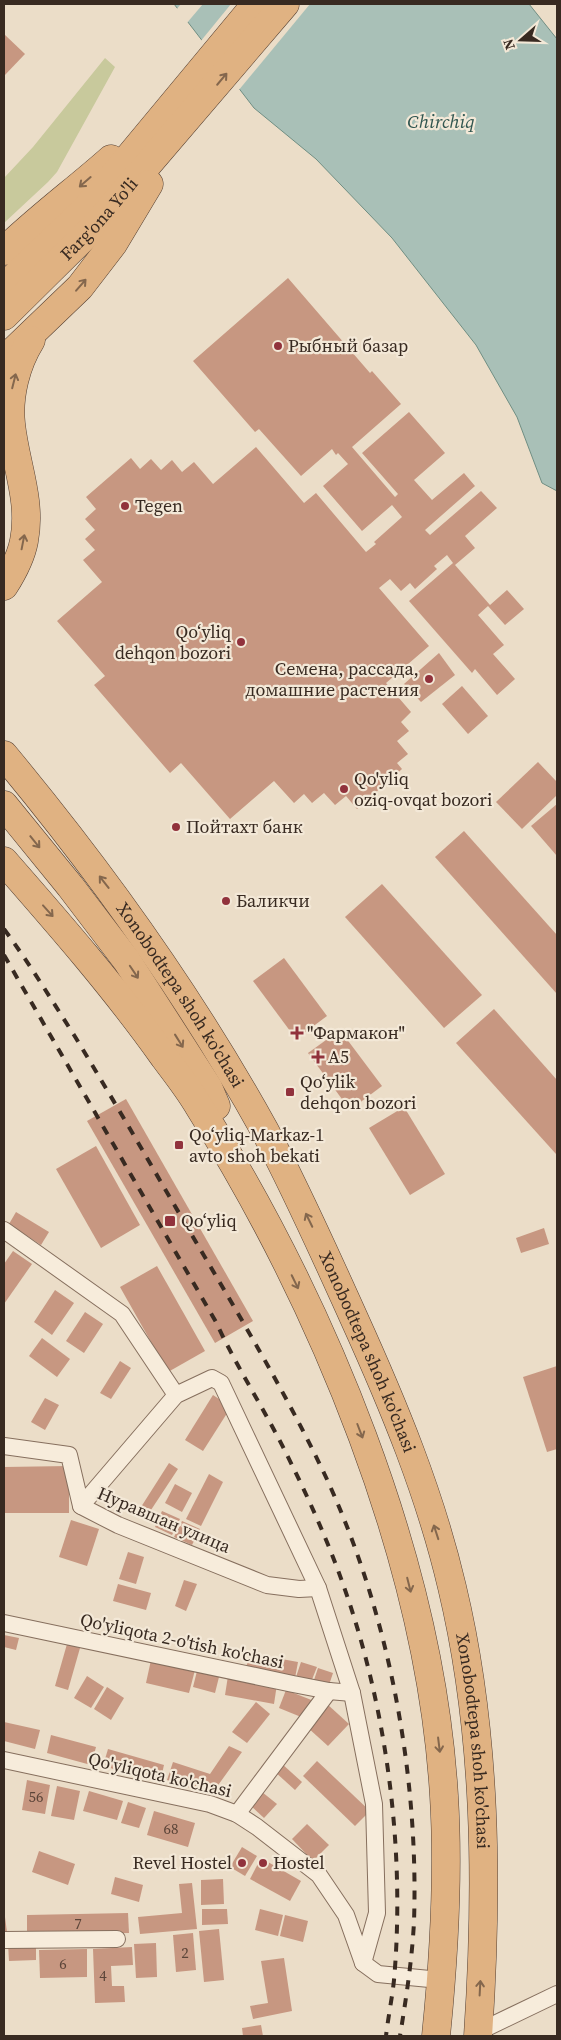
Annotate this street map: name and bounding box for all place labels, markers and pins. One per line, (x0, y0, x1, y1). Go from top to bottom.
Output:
place label: Рыбный базар (288, 333, 408, 358)
marker: Рыбный базар (272, 340, 284, 352)
place label: Tegen (135, 493, 183, 518)
marker: Tegen (119, 500, 131, 512)
place label: Qoʻyliq dehqon bozori (115, 619, 232, 665)
marker: Qoʻyliq dehqon bozori (235, 636, 247, 648)
place label: Семена, рассада, домашние растения (245, 656, 419, 702)
marker: Семена, рассада, домашние растения (423, 673, 435, 685)
place label: Qo'yliq oziq-ovqat bozori (354, 766, 492, 812)
marker: Qo'yliq oziq-ovqat bozori (338, 783, 350, 795)
place label: Пойтахт банк (186, 814, 303, 839)
marker: Пойтахт банк (170, 821, 182, 833)
place label: Баликчи (236, 888, 310, 913)
marker: Баликчи (220, 895, 232, 907)
place label: "Фармакон" (307, 1020, 405, 1045)
marker: "Фармакон" (291, 1027, 303, 1039)
place label: А5 (328, 1044, 349, 1069)
marker: А5 (312, 1051, 324, 1063)
place label: Qo‘ylik dehqon bozori (300, 1069, 416, 1115)
marker: Qo‘ylik dehqon bozori (284, 1086, 296, 1098)
place label: Qoʻyliq-Markaz-1 avto shoh bekati (189, 1122, 324, 1168)
marker: Qoʻyliq-Markaz-1 avto shoh bekati (173, 1139, 185, 1151)
place label: Qo‘yliq (181, 1208, 237, 1233)
marker: Qo‘yliq (163, 1214, 177, 1228)
place label: Revel Hostel (132, 1850, 232, 1875)
place label: Hostel (273, 1850, 325, 1875)
marker: Revel Hostel (236, 1857, 248, 1869)
marker: Hostel (257, 1857, 269, 1869)

